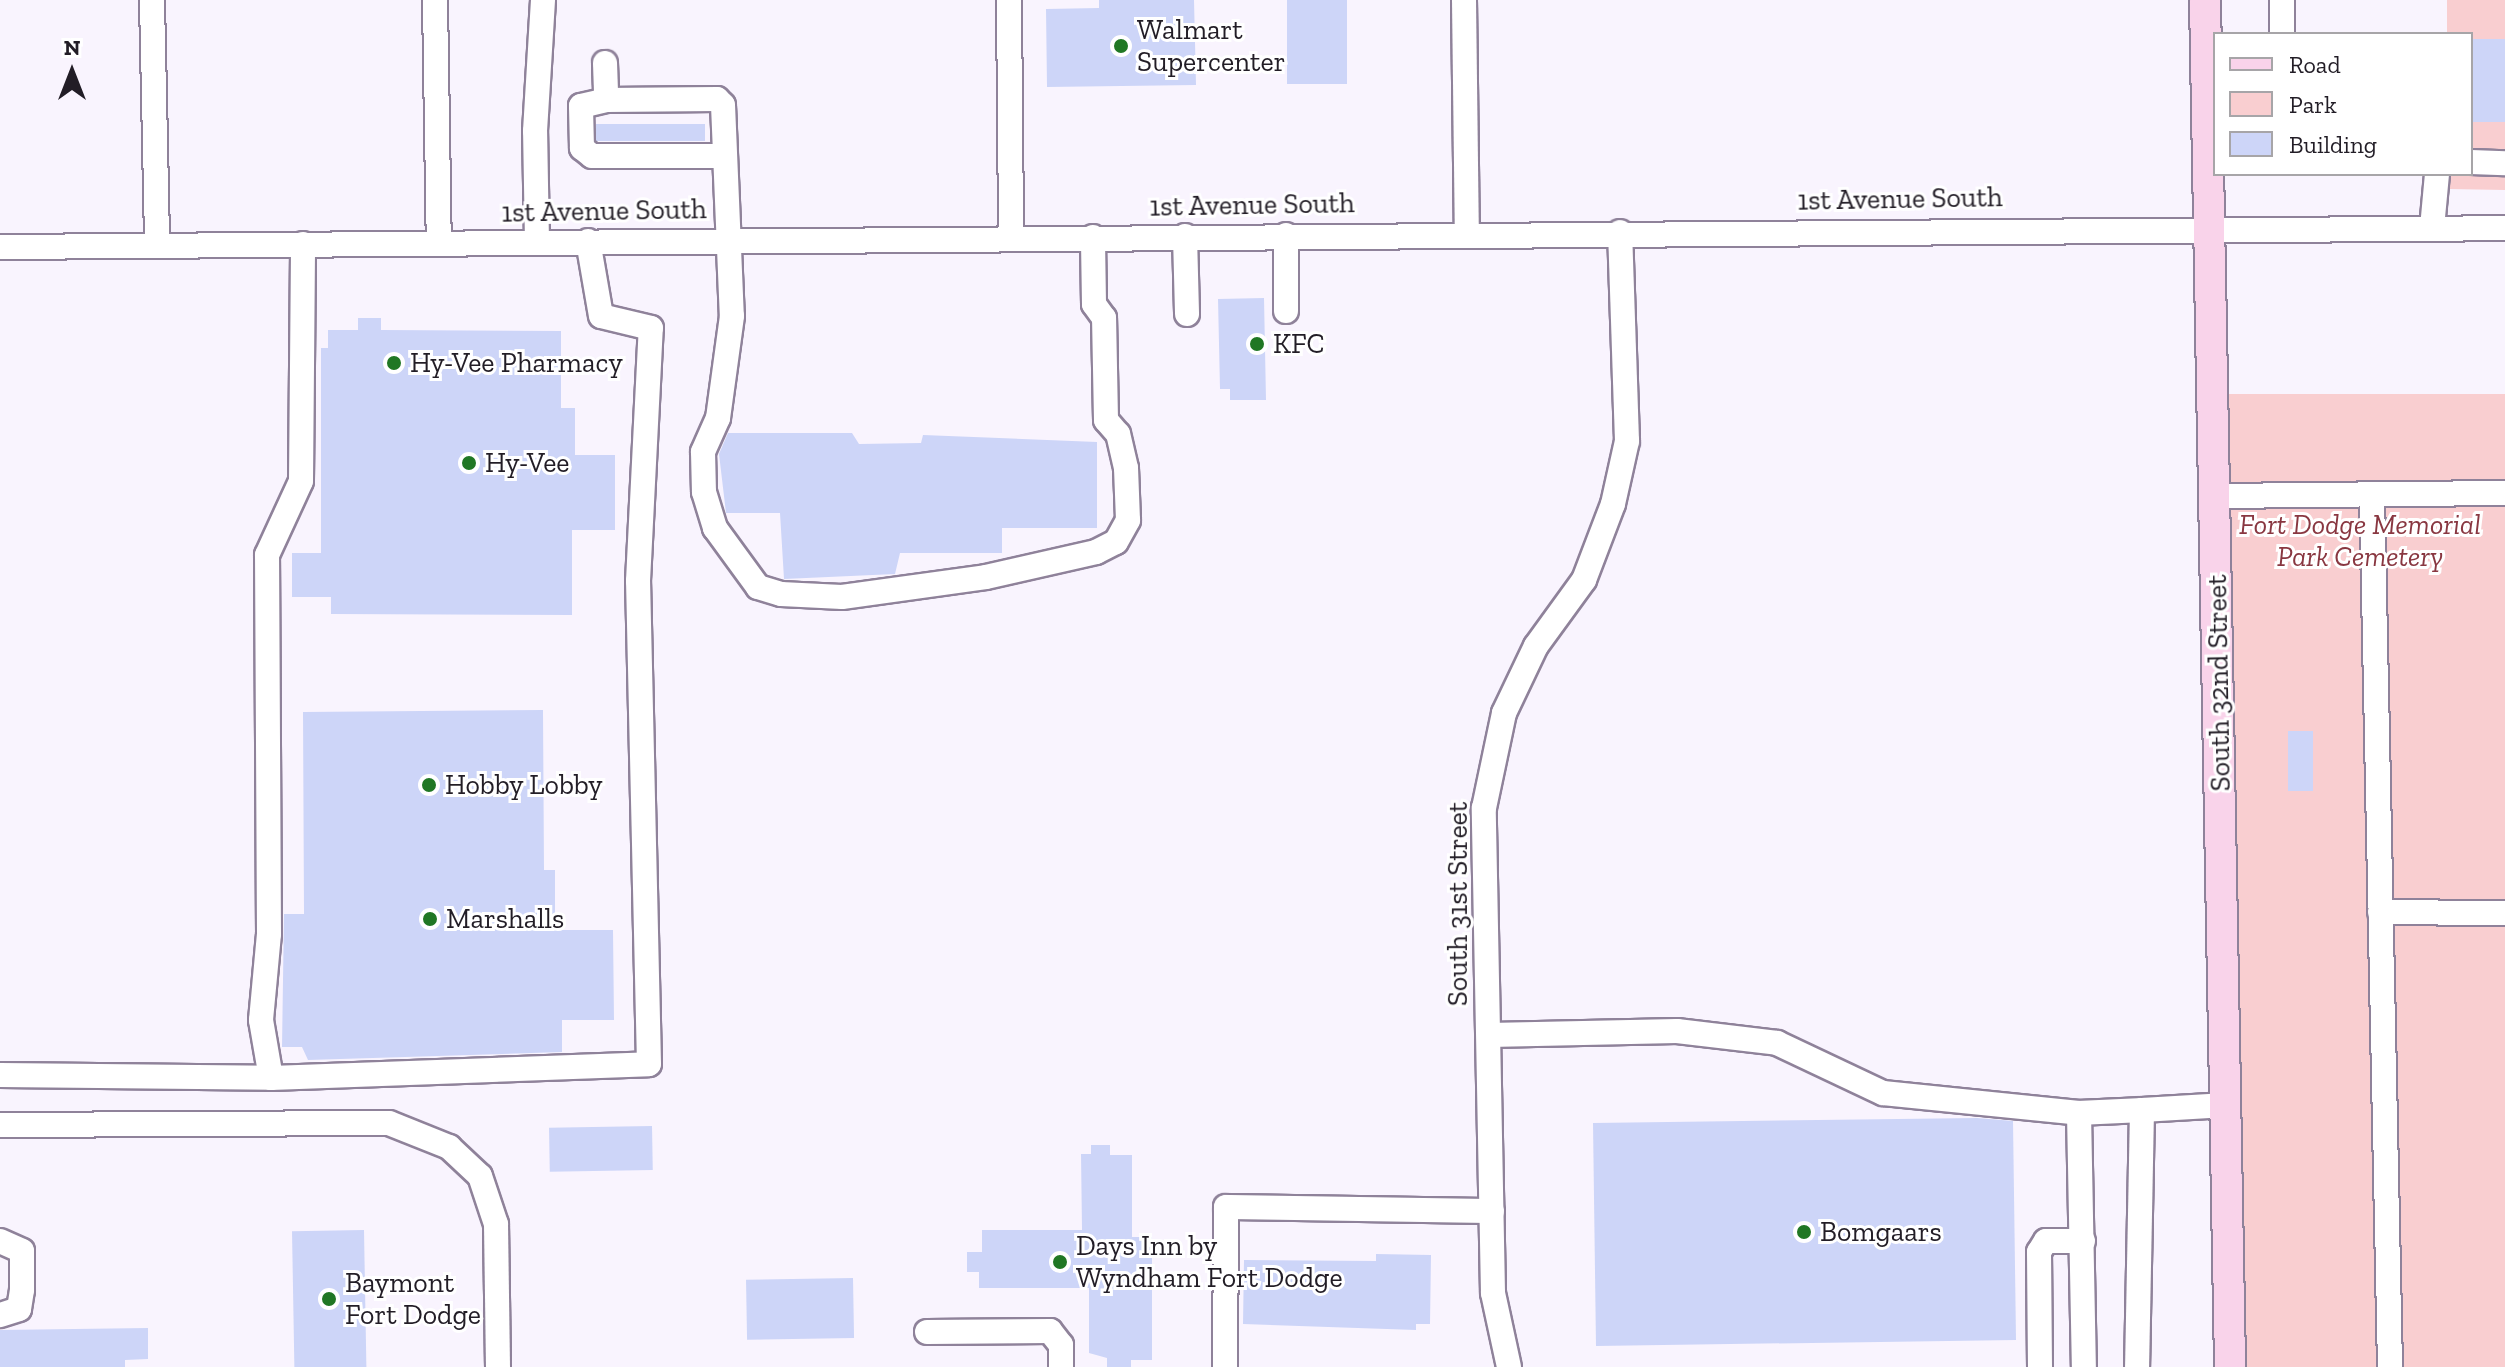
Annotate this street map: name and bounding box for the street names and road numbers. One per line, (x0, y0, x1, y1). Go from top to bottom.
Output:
street label: 1st Avenue South (1797, 180, 2003, 218)
street label: 1st Avenue South (1149, 186, 1355, 224)
street label: 1st Avenue South (501, 192, 707, 230)
street label: South 32nd Street (2200, 574, 2238, 792)
street label: South 31st Street (1441, 802, 1475, 1006)

